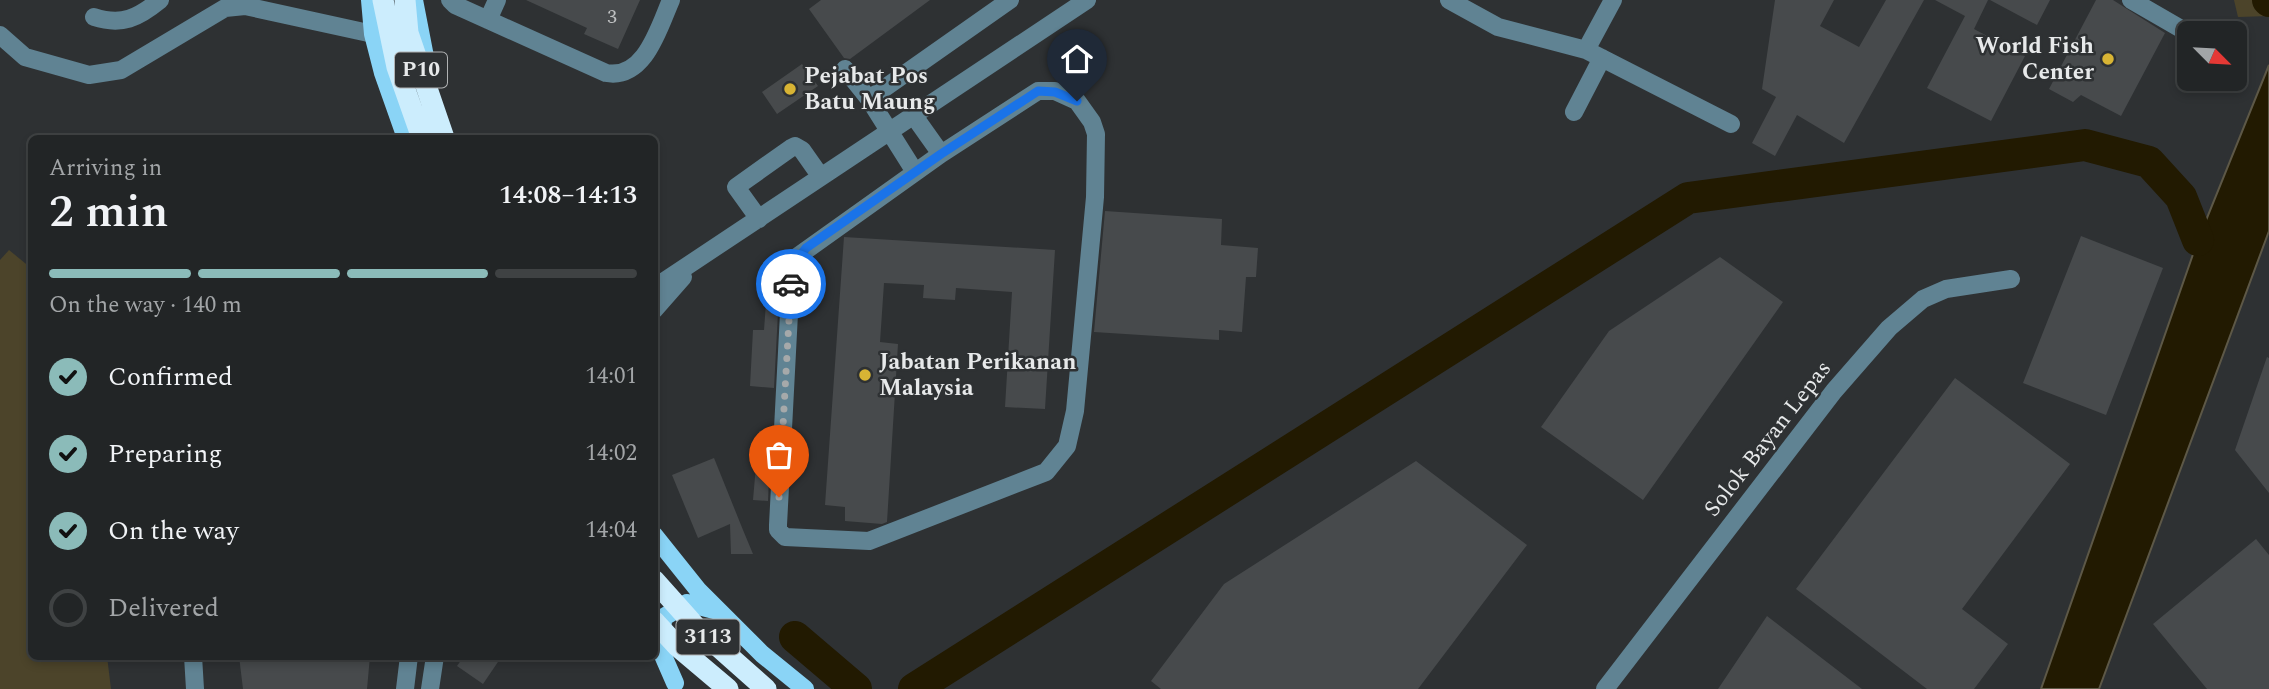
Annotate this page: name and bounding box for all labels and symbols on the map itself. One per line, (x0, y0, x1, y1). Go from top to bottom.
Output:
house number: 3 (607, 3, 617, 32)
north arrow (2177, 21, 2247, 91)
pin (1047, 29, 1107, 101)
place label: World Fish Center (1975, 29, 2094, 90)
marker: World Fish Center (2100, 51, 2116, 67)
road number: P10 (395, 52, 447, 88)
place label: Pejabat Pos Batu Maung (804, 59, 935, 120)
marker: Pejabat Pos Batu Maung (782, 81, 798, 97)
courier (756, 249, 826, 319)
place label: Jabatan Perikanan Malaysia (879, 345, 1076, 406)
street label: Solok Bayan Lepas (1696, 353, 1840, 525)
marker: Jabatan Perikanan Malaysia (857, 367, 873, 383)
pin (749, 425, 809, 497)
road number: 3113 (676, 620, 740, 654)

